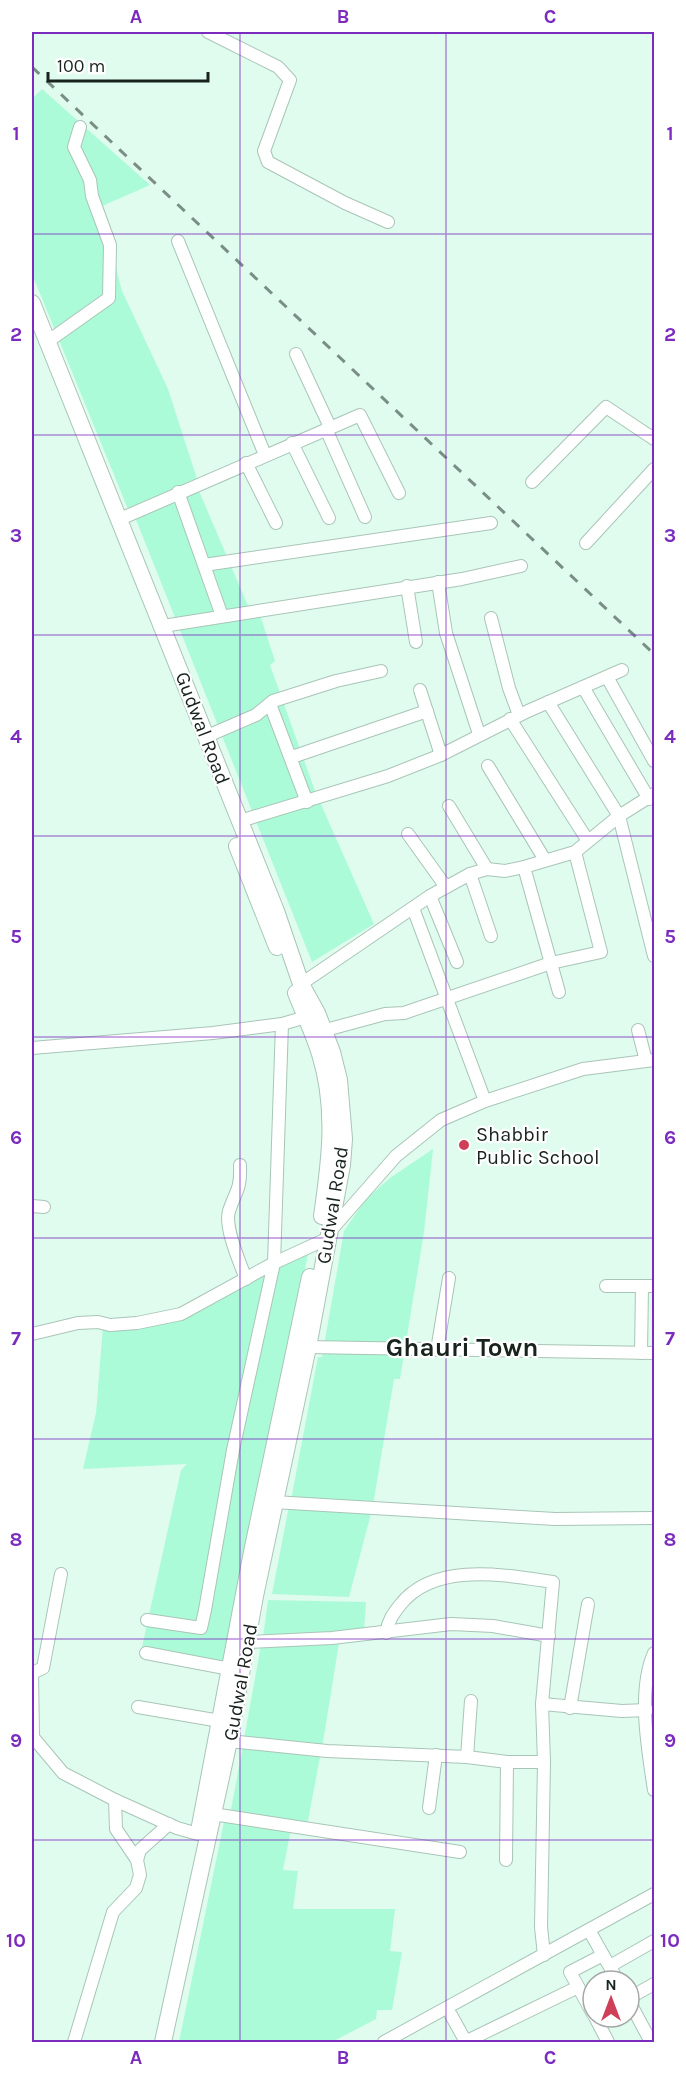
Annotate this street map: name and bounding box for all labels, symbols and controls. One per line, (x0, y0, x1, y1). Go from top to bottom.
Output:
text: A (130, 5, 143, 28)
text: B (337, 5, 349, 28)
text: C (544, 5, 556, 28)
scale bar (48, 45, 208, 83)
text: 100 m (57, 55, 105, 77)
text: 1 (12, 122, 20, 145)
text: 1 (666, 122, 674, 145)
text: 2 (10, 323, 22, 346)
text: 2 (664, 323, 676, 346)
text: 3 (10, 524, 22, 547)
text: 3 (664, 524, 676, 547)
street label: Gudwal Road (171, 669, 235, 788)
text: 4 (10, 725, 22, 748)
text: 4 (664, 725, 676, 748)
text: 5 (10, 925, 22, 948)
text: 5 (664, 925, 676, 948)
place label: Shabbir Public School (476, 1123, 600, 1169)
text: 6 (10, 1126, 22, 1149)
text: 6 (664, 1126, 676, 1149)
marker: Shabbir Public School (457, 1138, 471, 1152)
street label: Gudwal Road (312, 1145, 353, 1266)
text: 7 (11, 1327, 21, 1350)
text: 7 (665, 1327, 675, 1350)
district label: Ghauri Town (386, 1332, 538, 1363)
text: 8 (10, 1528, 22, 1551)
text: 8 (664, 1528, 676, 1551)
street label: Gudwal Road (219, 1622, 262, 1743)
text: 9 (10, 1729, 22, 1752)
text: 9 (664, 1729, 676, 1752)
text: 10 (6, 1929, 26, 1952)
text: 10 (660, 1929, 680, 1952)
north arrow (581, 1969, 641, 2029)
text: N (605, 1975, 617, 1994)
text: A (130, 2046, 143, 2069)
text: B (337, 2046, 349, 2069)
text: C (544, 2046, 556, 2069)

